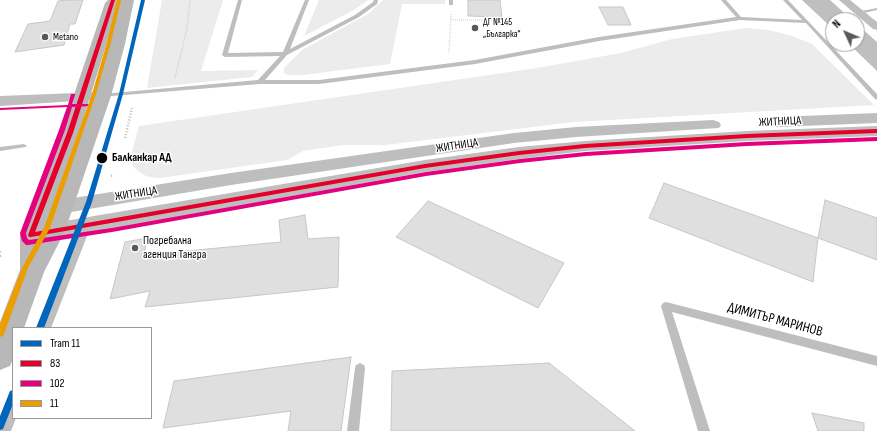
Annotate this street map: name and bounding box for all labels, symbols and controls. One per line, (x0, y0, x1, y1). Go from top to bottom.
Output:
north arrow (825, 12, 865, 52)
place label: ДГ №145 „Българка“ (483, 16, 520, 40)
text: N (830, 17, 843, 31)
marker: ДГ №145 „Българка“ (470, 23, 480, 33)
place label: Metano (53, 31, 78, 43)
marker: Metano (40, 32, 50, 42)
street label: ЖИТНИЦА (758, 114, 802, 130)
street label: ЖИТНИЦА (435, 136, 479, 156)
marker: Балканкар АД (95, 151, 109, 165)
place label: Балканкар АД (112, 151, 172, 165)
street label: ЖИТНИЦА (114, 184, 158, 204)
place label: Погребална агенция Тангра (143, 234, 206, 262)
marker: Погребална агенция Тангра (130, 243, 140, 253)
street label: ДИМИТЪР МАРИНОВ (726, 299, 824, 341)
legend (12, 327, 152, 419)
text: Tram 11 (50, 336, 80, 351)
text: 83 (50, 356, 60, 371)
text: 102 (50, 376, 65, 391)
text: 11 (50, 396, 58, 411)

